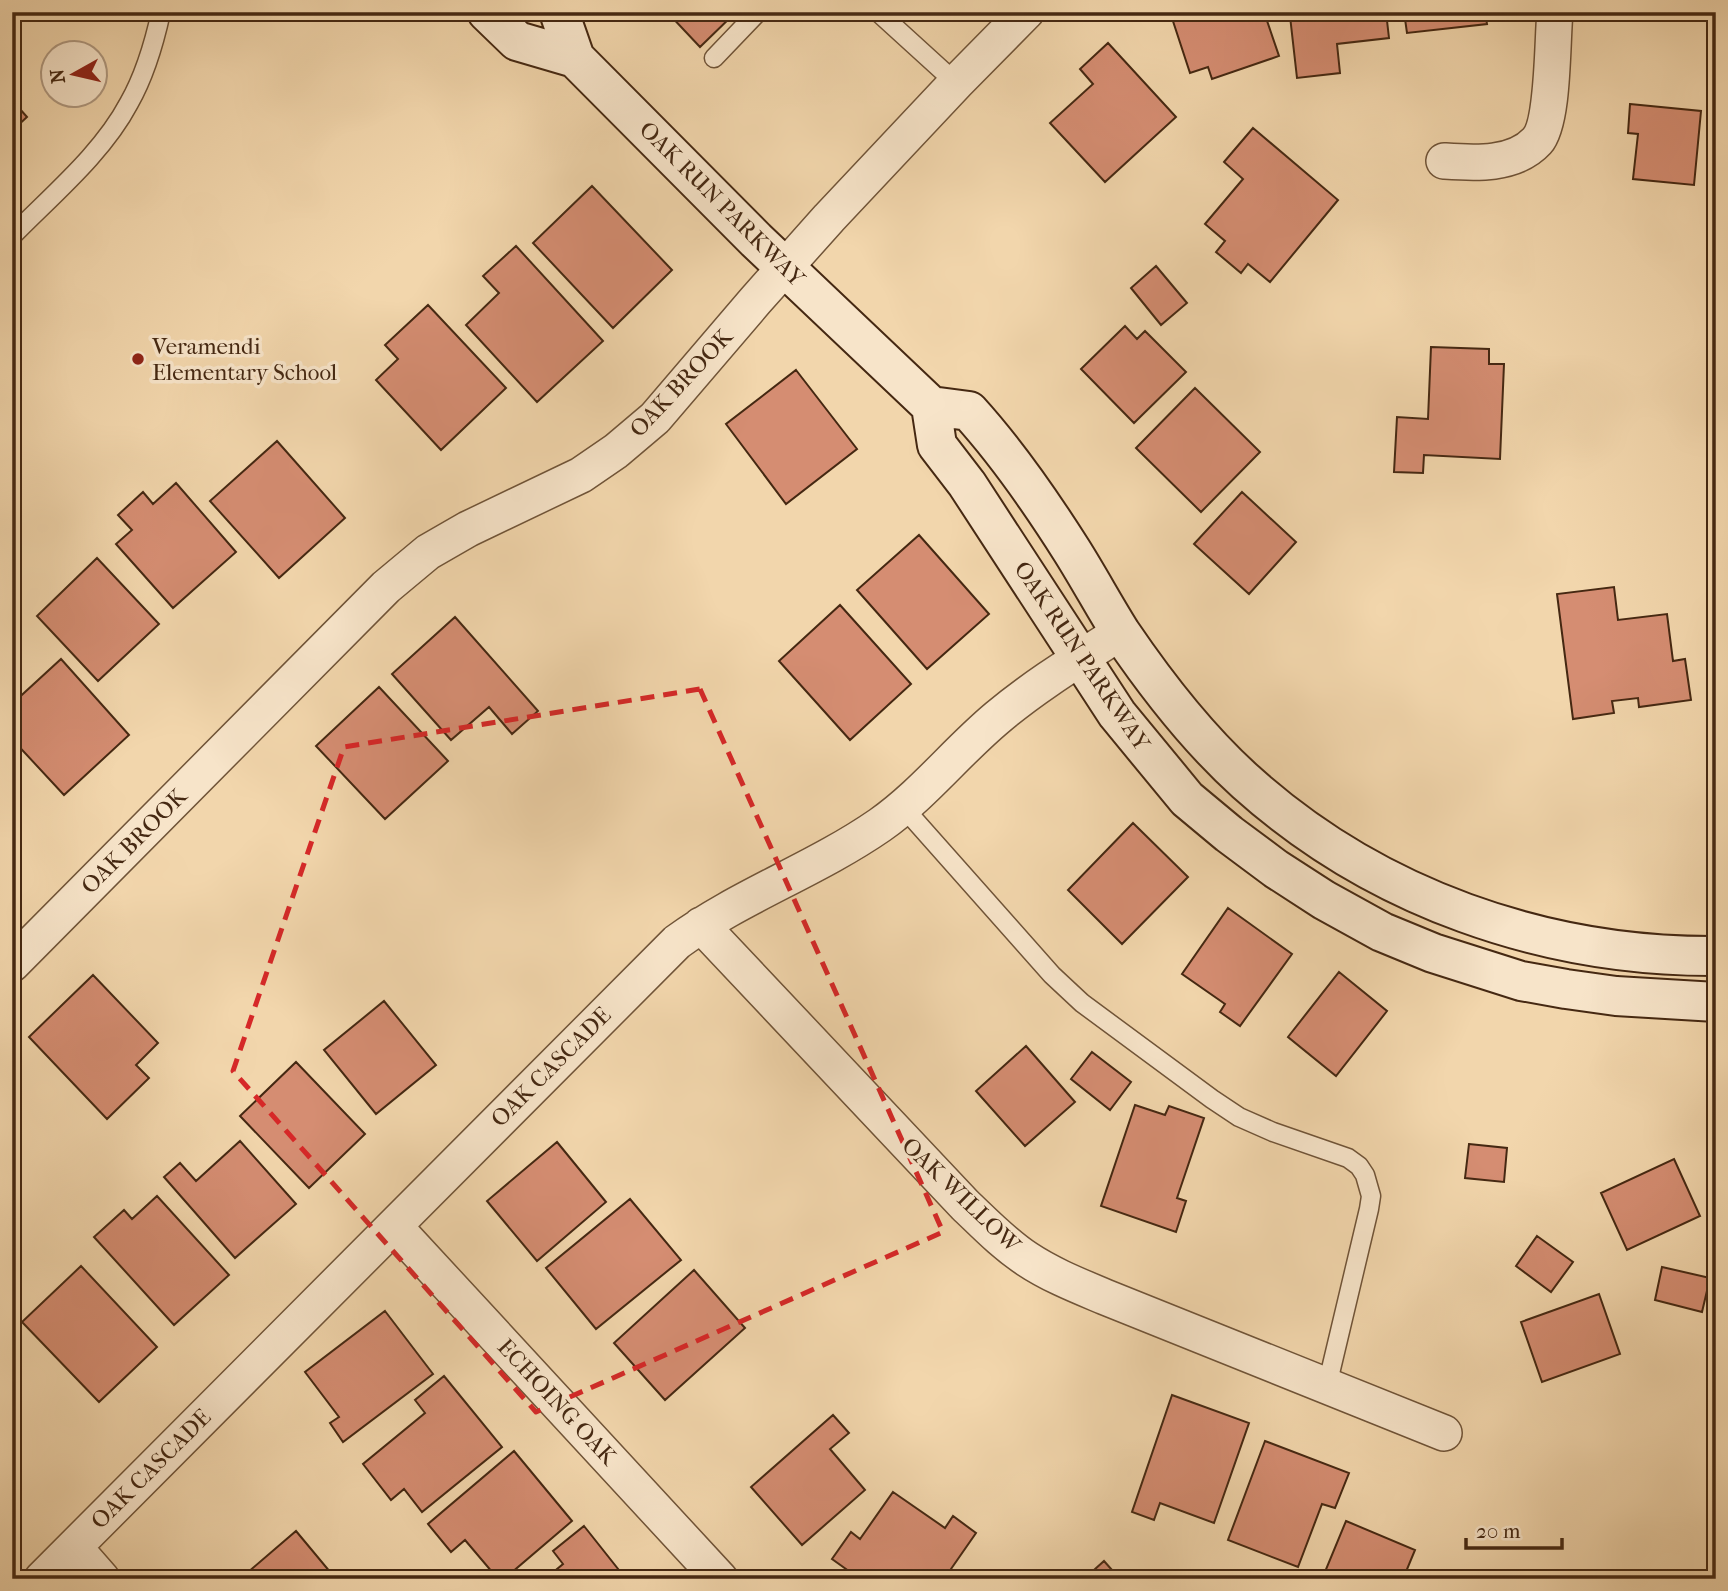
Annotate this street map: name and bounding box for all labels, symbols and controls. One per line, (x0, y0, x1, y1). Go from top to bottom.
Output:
north arrow (38, 38, 108, 108)
text: N (46, 67, 70, 85)
street label: OAK RUN PARKWAY (634, 116, 811, 293)
street label: OAK BROOK (624, 322, 739, 443)
place label: Veramendi Elementary School (151, 333, 338, 386)
marker: Veramendi Elementary School (130, 351, 146, 367)
street label: OAK RUN PARKWAY (1009, 556, 1156, 757)
street label: OAK BROOK (76, 782, 193, 899)
street label: OAK CASCADE (485, 1001, 617, 1133)
street label: OAK WILLOW (896, 1132, 1027, 1259)
street label: ECHOING OAK (492, 1333, 623, 1471)
street label: OAK CASCADE (85, 1403, 217, 1535)
scale bar (1466, 1507, 1562, 1551)
text: 20 m (1476, 1519, 1521, 1543)

